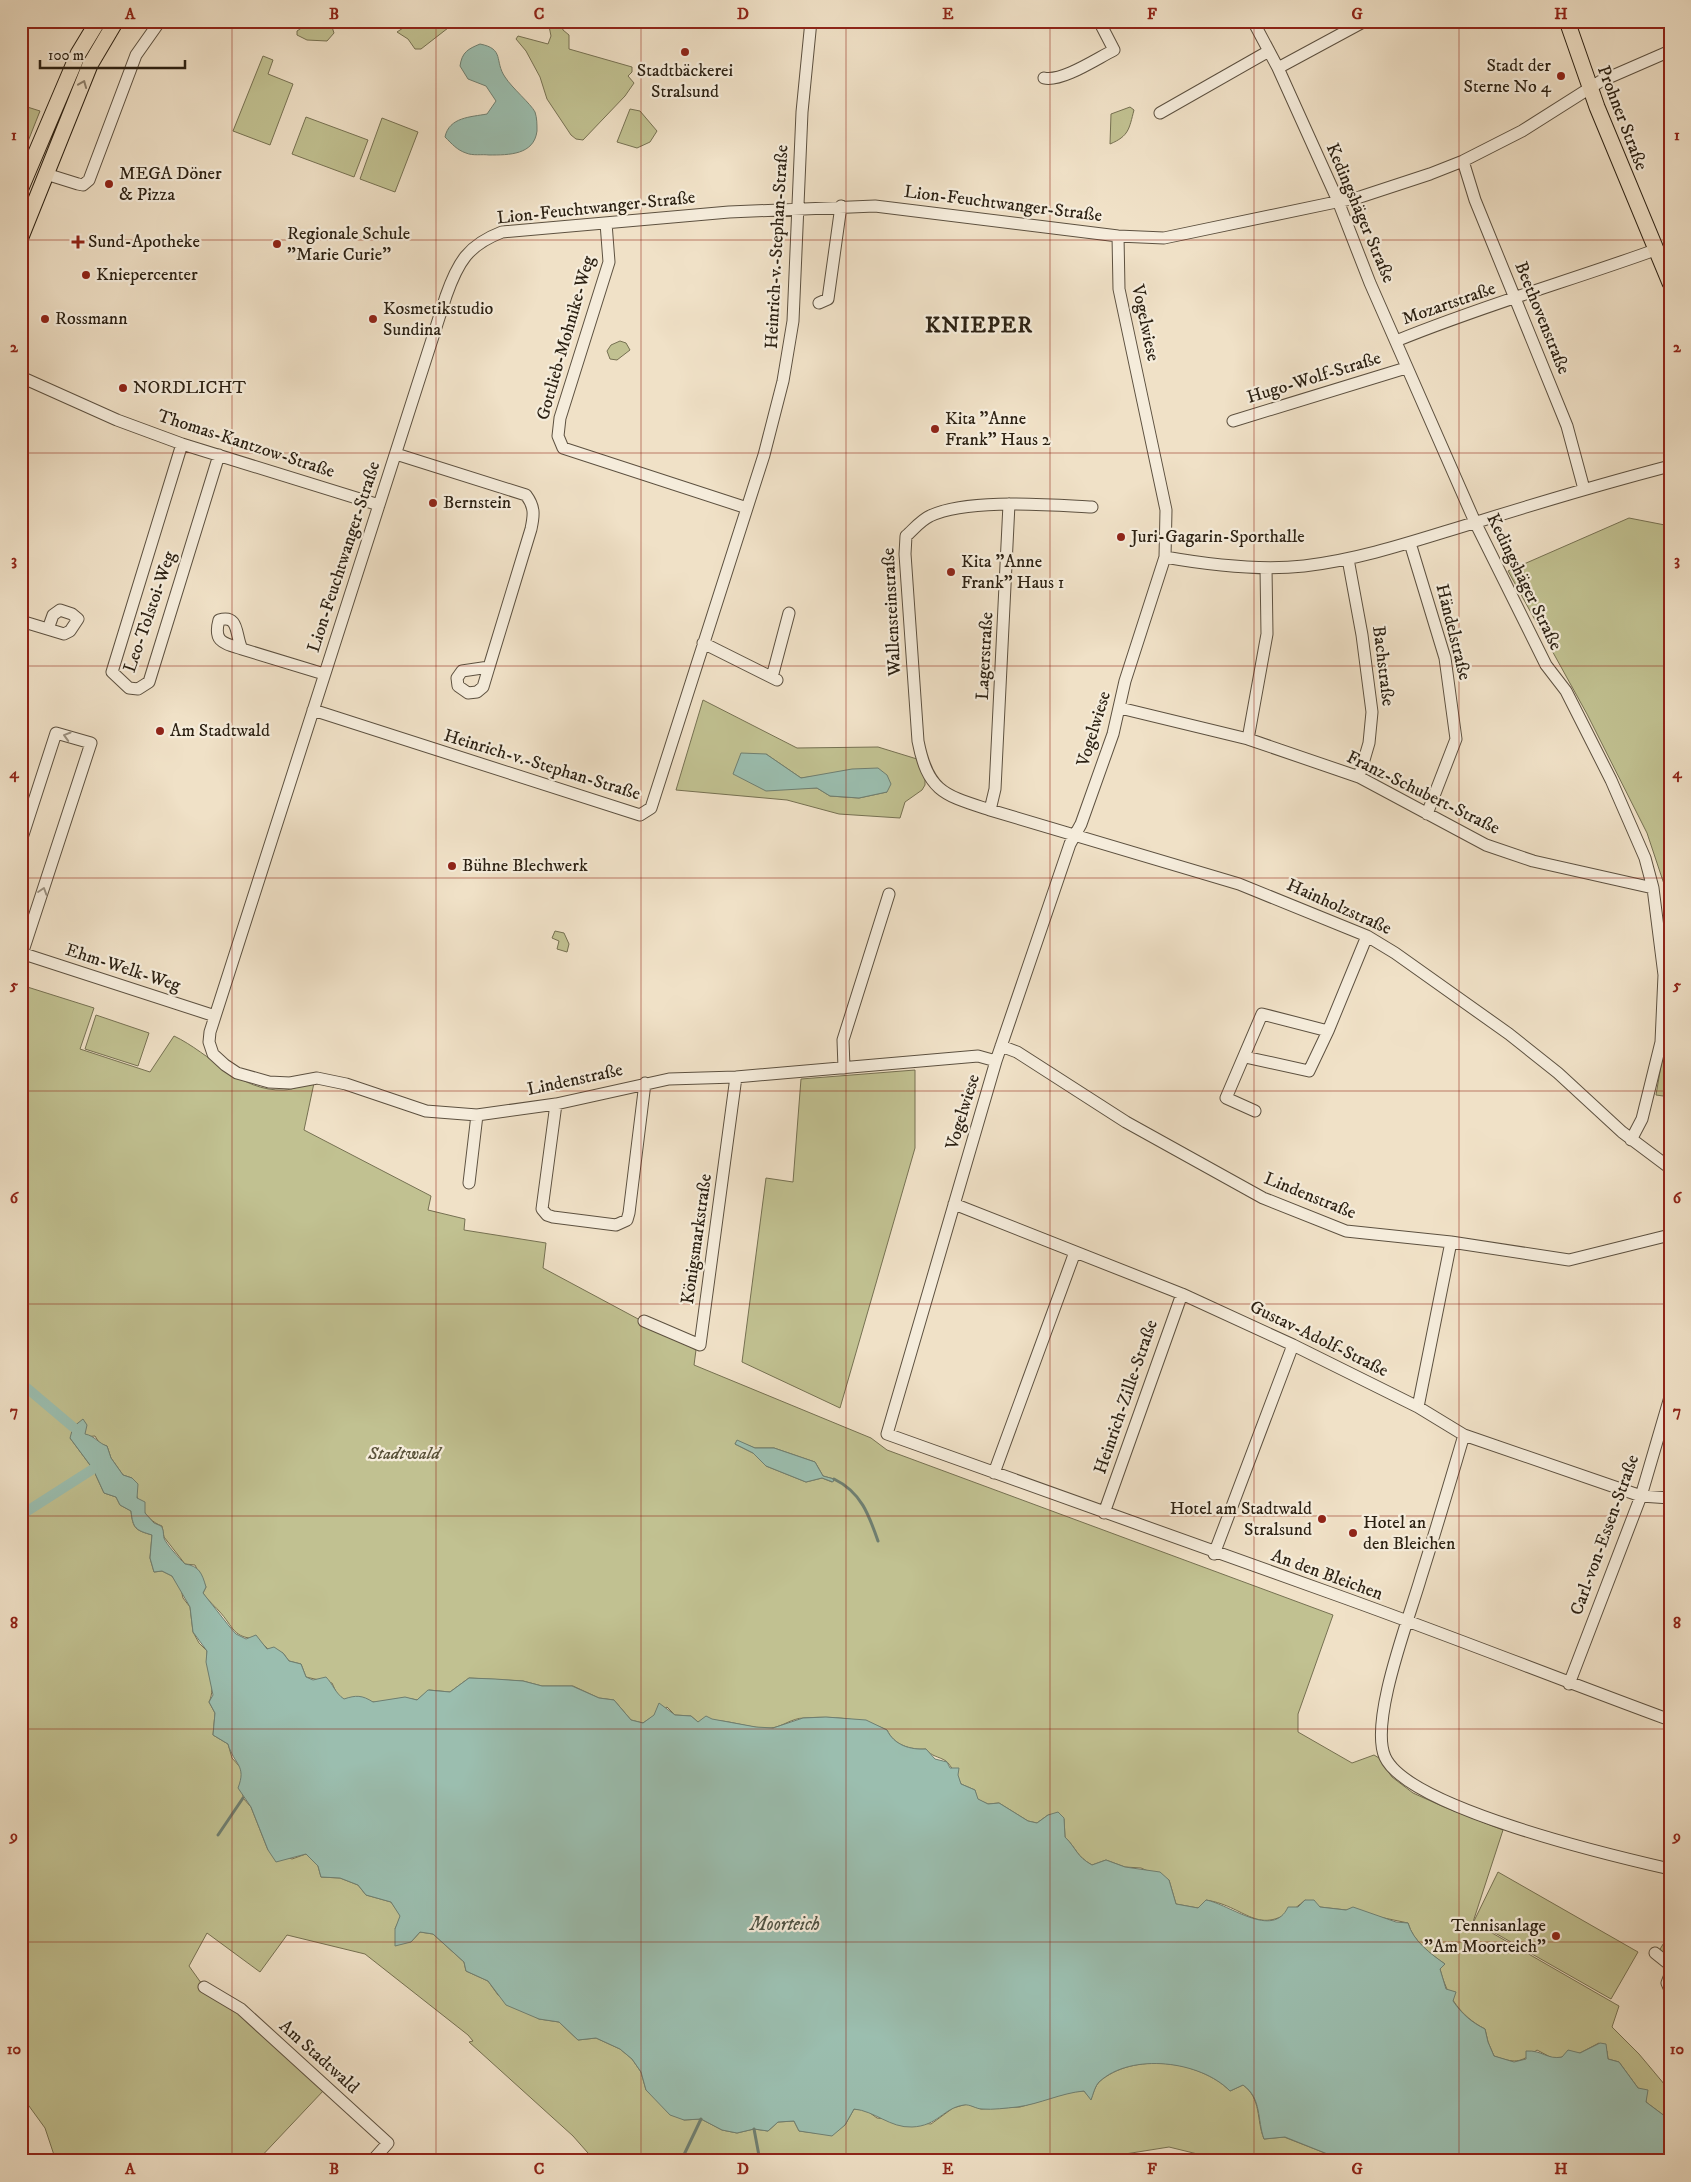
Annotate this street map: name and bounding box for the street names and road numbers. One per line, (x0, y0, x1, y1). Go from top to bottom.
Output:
street label: Prohner Straße (1592, 62, 1652, 174)
street label: Kedingshäger Straße (1321, 140, 1399, 286)
street label: Heinrich-v.-Stephan-Straße (761, 144, 793, 350)
street label: Lion-Feuchtwanger-Straße (903, 181, 1103, 227)
street label: Lion-Feuchtwanger-Straße (496, 187, 696, 229)
street label: Gottlieb-Mohnike-Weg (532, 253, 600, 423)
street label: Beethovenstraße (1509, 259, 1575, 377)
street label: Mozartstraße (1399, 278, 1499, 330)
street label: Vogelwiese (1126, 282, 1164, 363)
street label: Hugo-Wolf-Straße (1244, 347, 1384, 409)
street label: Thomas-Kantzow-Straße (155, 405, 337, 483)
street label: Lion-Feuchtwanger-Straße (303, 459, 385, 655)
street label: Kedingshäger Straße (1481, 510, 1567, 654)
street label: Wallensteinstraße (878, 547, 906, 678)
street label: Leo-Tolstoi-Weg (119, 548, 181, 675)
street label: Händelstraße (1430, 582, 1476, 682)
street label: Lagerstraße (972, 611, 998, 701)
street label: Bachstraße (1367, 625, 1399, 707)
street label: Vogelwiese (1072, 689, 1116, 770)
street label: Heinrich-v.-Stephan-Straße (441, 725, 643, 805)
street label: Franz-Schubert-Straße (1343, 746, 1503, 840)
street label: Hainholzstraße (1283, 874, 1395, 940)
street label: Ehm-Welk-Weg (63, 939, 183, 997)
street label: Lindenstraße (525, 1059, 625, 1101)
street label: Vogelwiese (941, 1072, 985, 1153)
street label: Lindenstraße (1261, 1168, 1359, 1224)
street label: Königsmarkstraße (677, 1173, 717, 1305)
street label: Gustav-Adolf-Straße (1246, 1296, 1392, 1382)
street label: Heinrich-Zille-Straße (1089, 1317, 1163, 1477)
street label: Carl-von-Essen-Straße (1566, 1452, 1644, 1618)
street label: An den Bleichen (1268, 1545, 1386, 1606)
street label: Am Stadtwald (274, 2015, 364, 2099)

